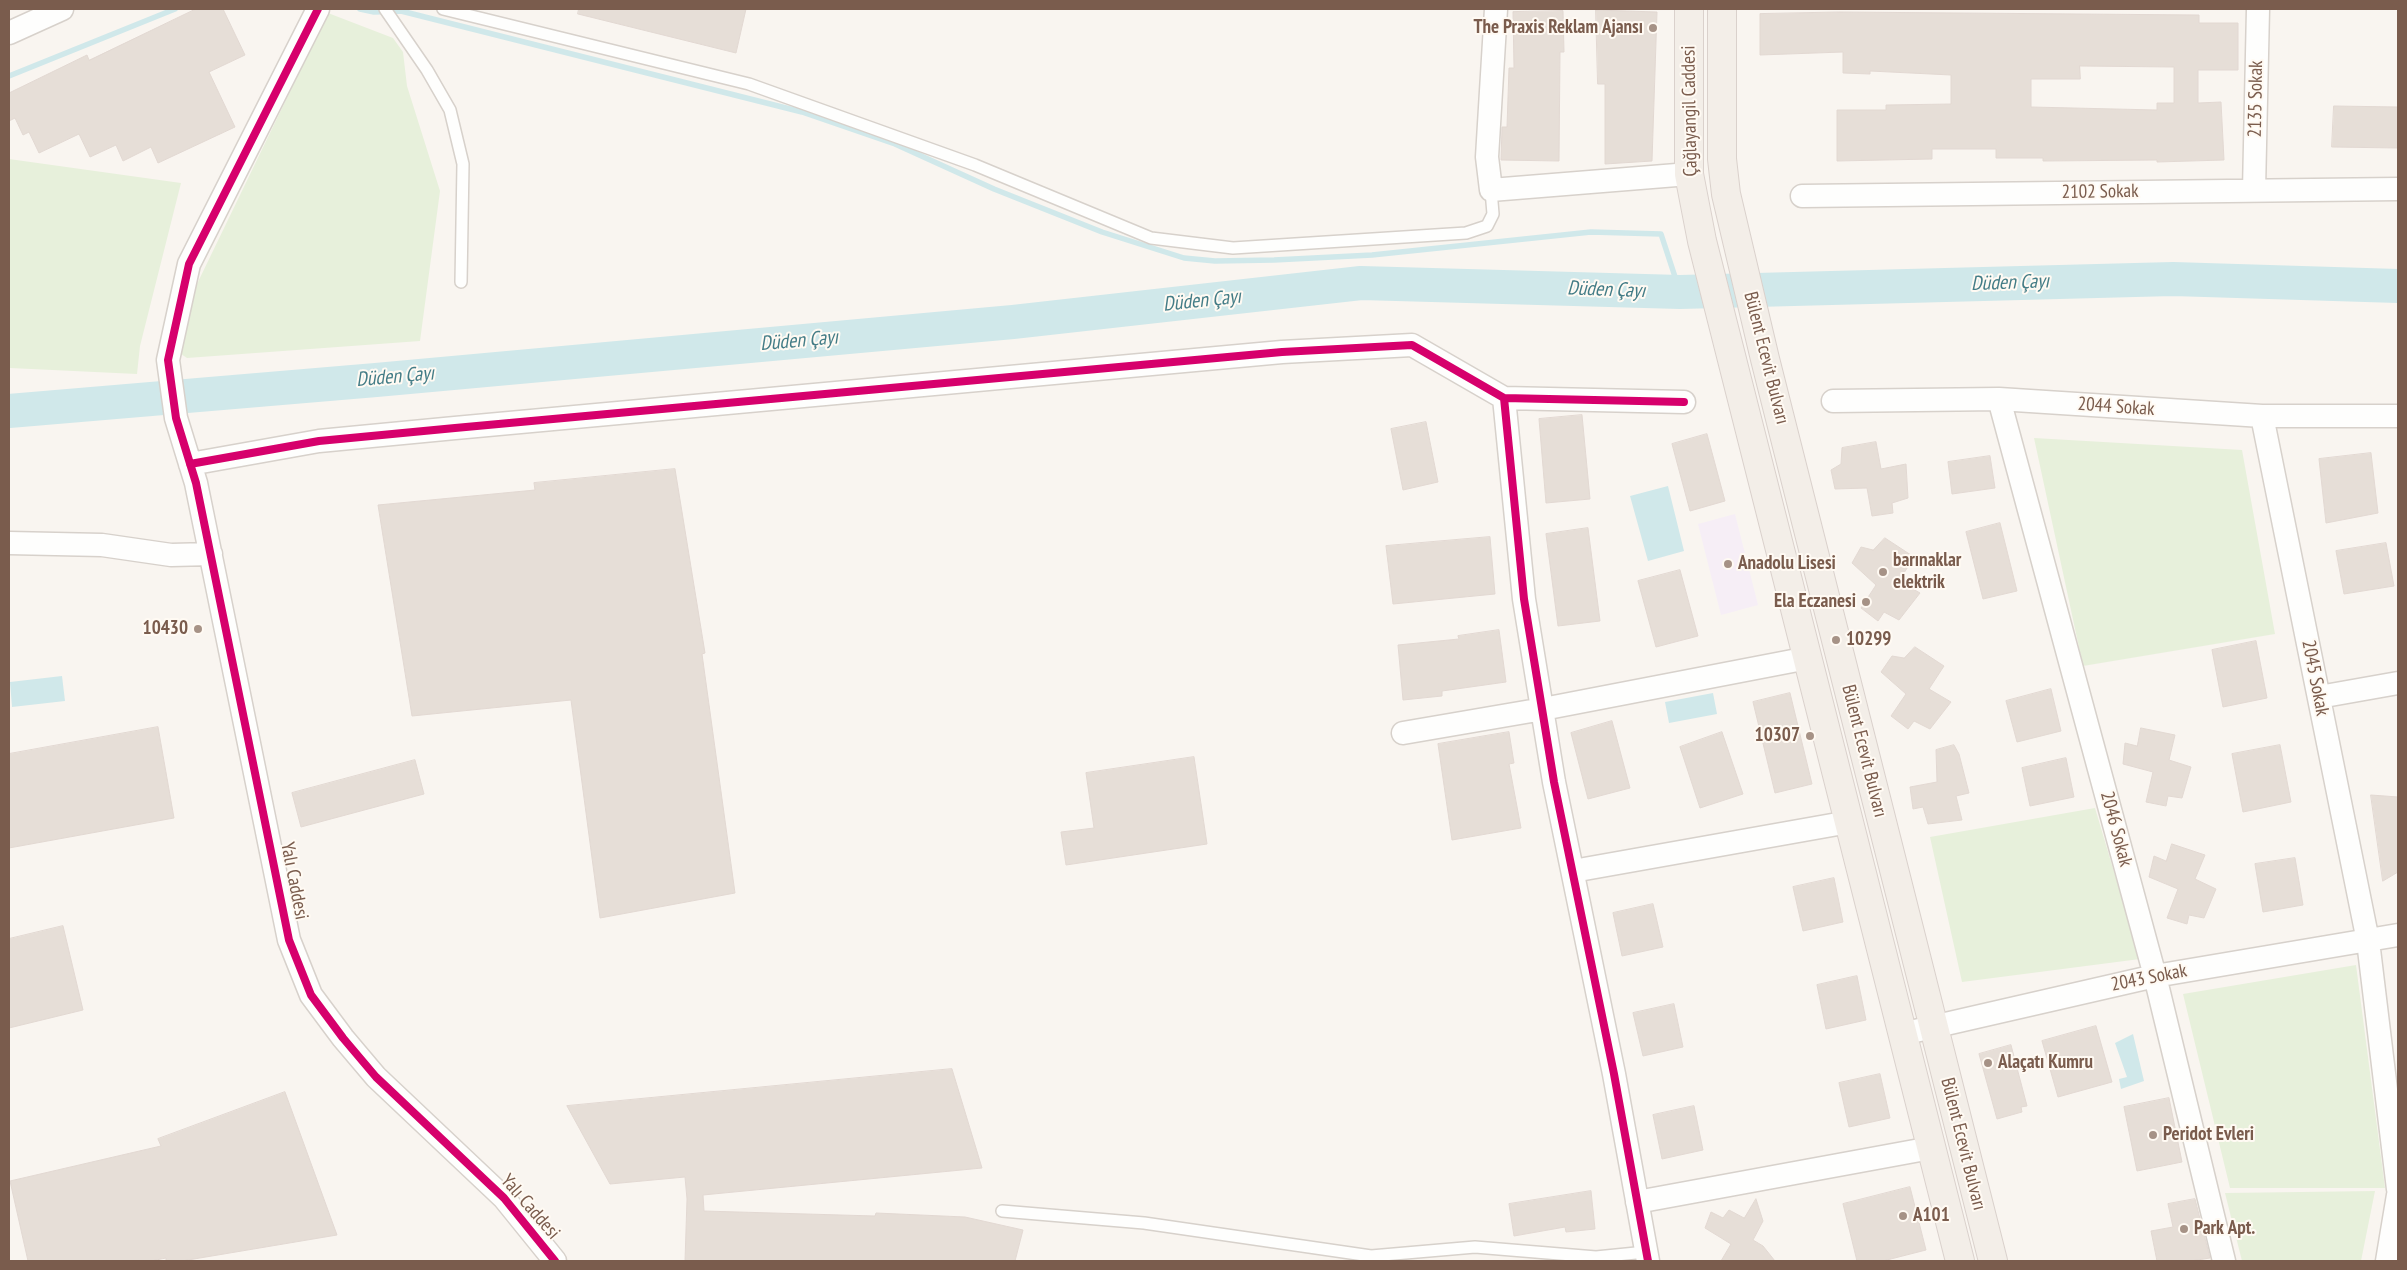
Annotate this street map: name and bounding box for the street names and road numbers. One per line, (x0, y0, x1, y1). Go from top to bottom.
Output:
street label: Çağlayangil Caddesi (1677, 45, 1703, 177)
street label: 2135 Sokak (2244, 60, 2268, 138)
street label: 2102 Sokak (2061, 180, 2139, 204)
street label: Bülent Ecevit Bulvarı (1739, 289, 1793, 427)
street label: 2044 Sokak (2077, 393, 2155, 421)
street label: 2045 Sokak (2296, 638, 2334, 718)
street label: Bülent Ecevit Bulvarı (1837, 682, 1891, 820)
street label: 2046 Sokak (2095, 789, 2137, 869)
street label: Yalı Caddesi (275, 840, 313, 922)
street label: 2043 Sokak (2109, 959, 2189, 997)
street label: Bülent Ecevit Bulvarı (1936, 1075, 1990, 1213)
street label: Yalı Caddesi (496, 1170, 564, 1244)

